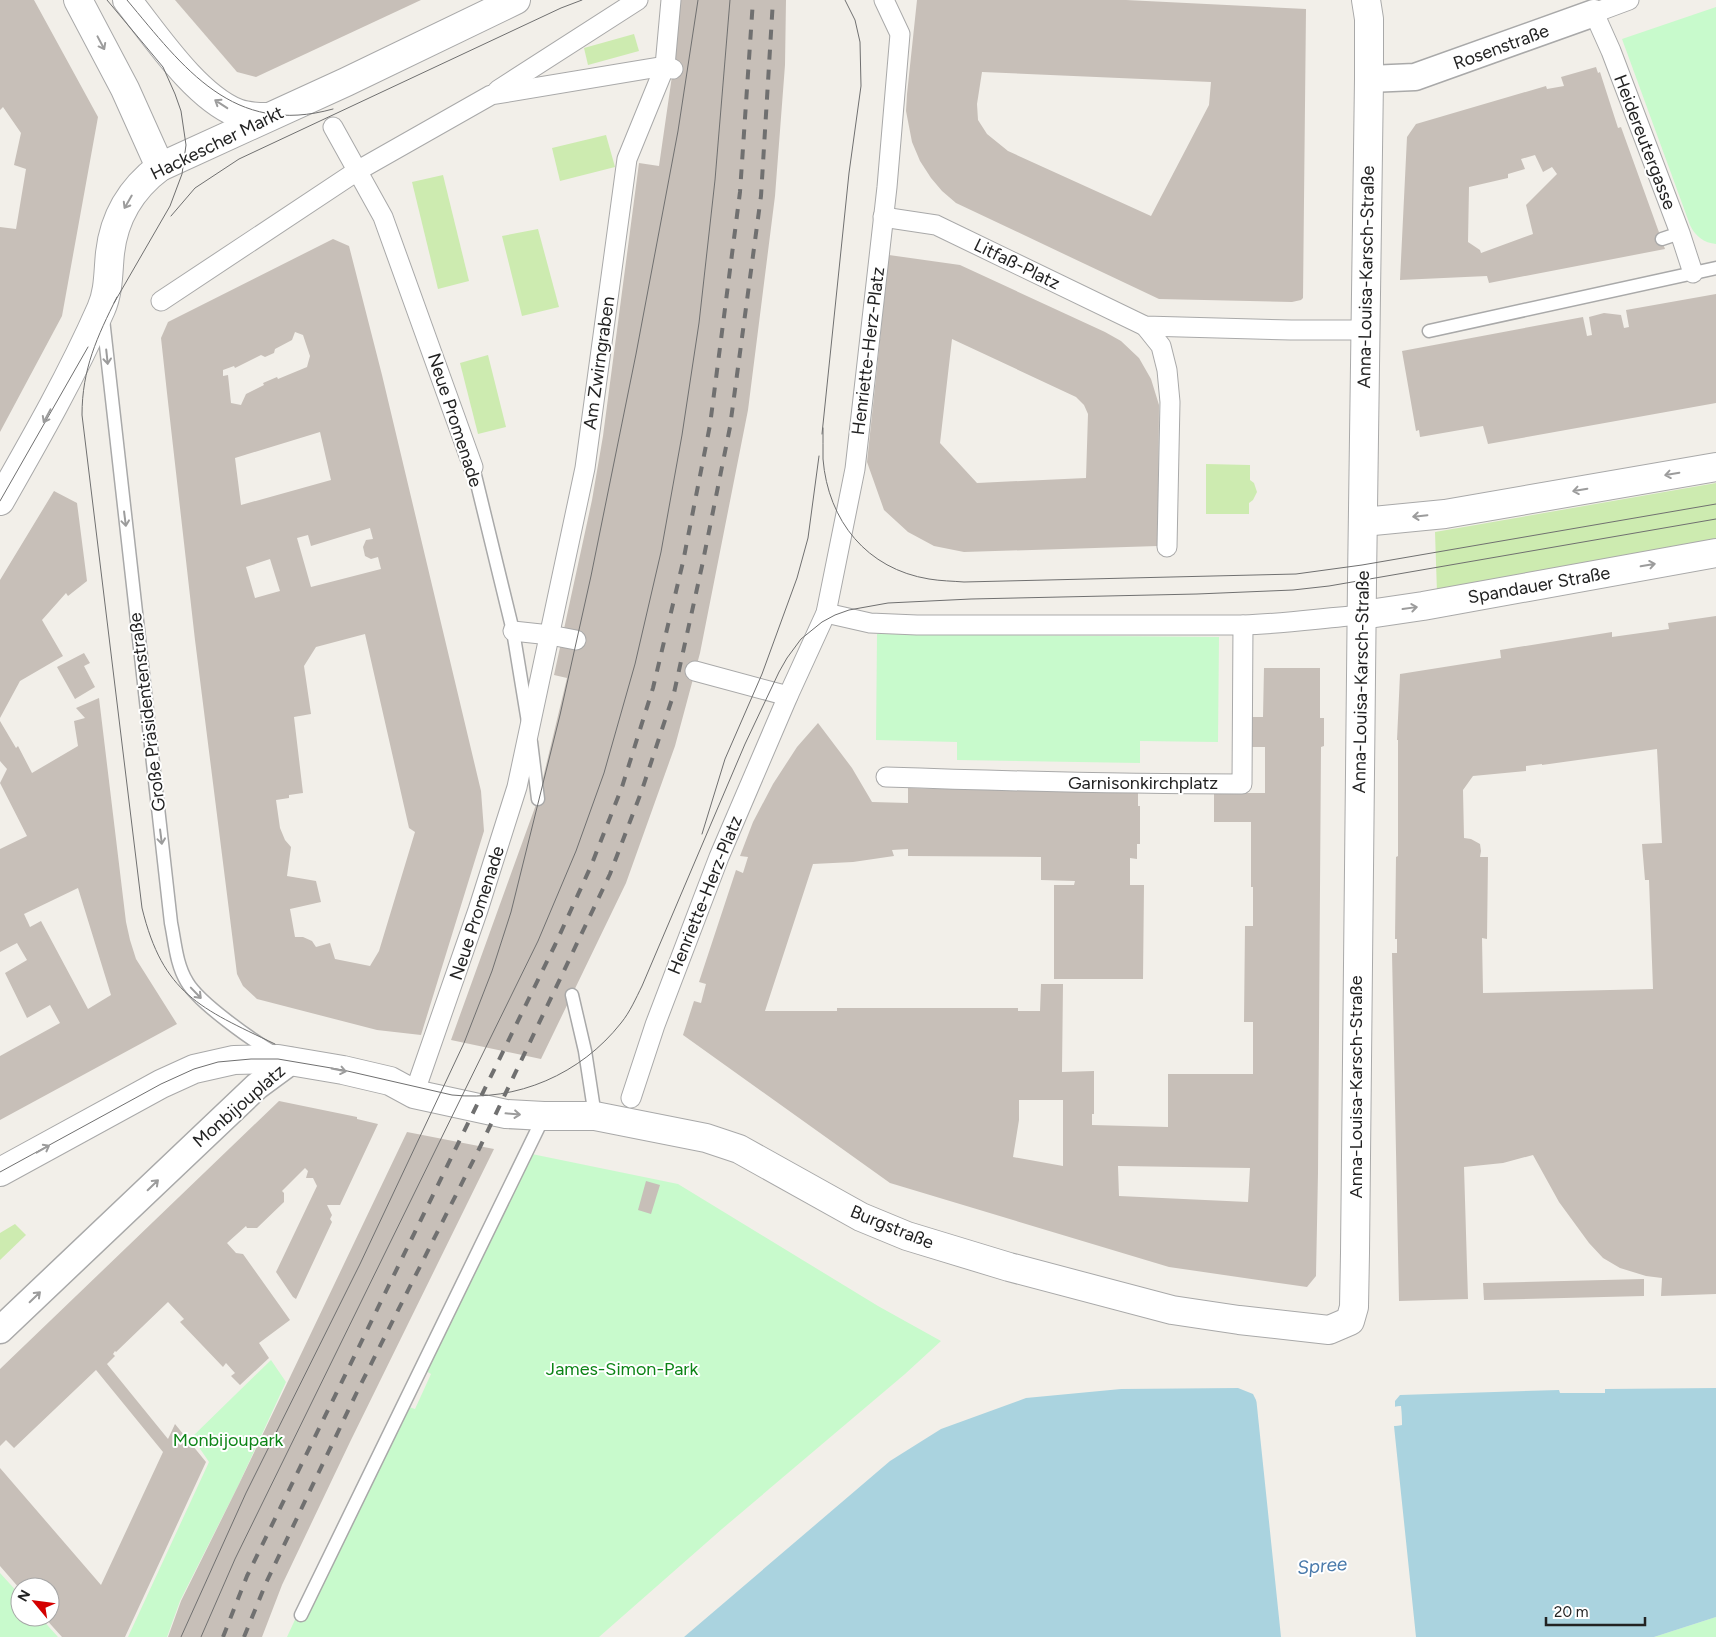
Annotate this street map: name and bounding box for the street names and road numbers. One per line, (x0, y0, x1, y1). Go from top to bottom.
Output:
street label: Rosenstraße (1450, 19, 1552, 75)
street label: Heidereutergasse (1609, 71, 1681, 213)
street label: Hackescher Markt (147, 101, 287, 185)
street label: Anna-Louisa-Karsch-Straße (1353, 165, 1379, 389)
street label: Litfaß-Platz (970, 234, 1064, 294)
street label: Henriette-Herz-Platz (847, 265, 889, 436)
street label: Am Zwirngraben (579, 295, 619, 431)
street label: Neue Promenade (423, 350, 487, 490)
street label: Spandauer Straße (1466, 562, 1612, 608)
street label: Anna-Louisa-Karsch-Straße (1348, 570, 1374, 794)
street label: Große Präsidentenstraße (124, 611, 170, 813)
street label: Garnisonkirchplatz (1068, 772, 1218, 794)
street label: Henriette-Herz-Platz (663, 812, 747, 978)
street label: Neue Promenade (445, 843, 509, 983)
street label: Anna-Louisa-Karsch-Straße (1345, 975, 1367, 1198)
street label: Monbijouplatz (188, 1060, 290, 1152)
street label: Burgstraße (847, 1200, 937, 1254)

